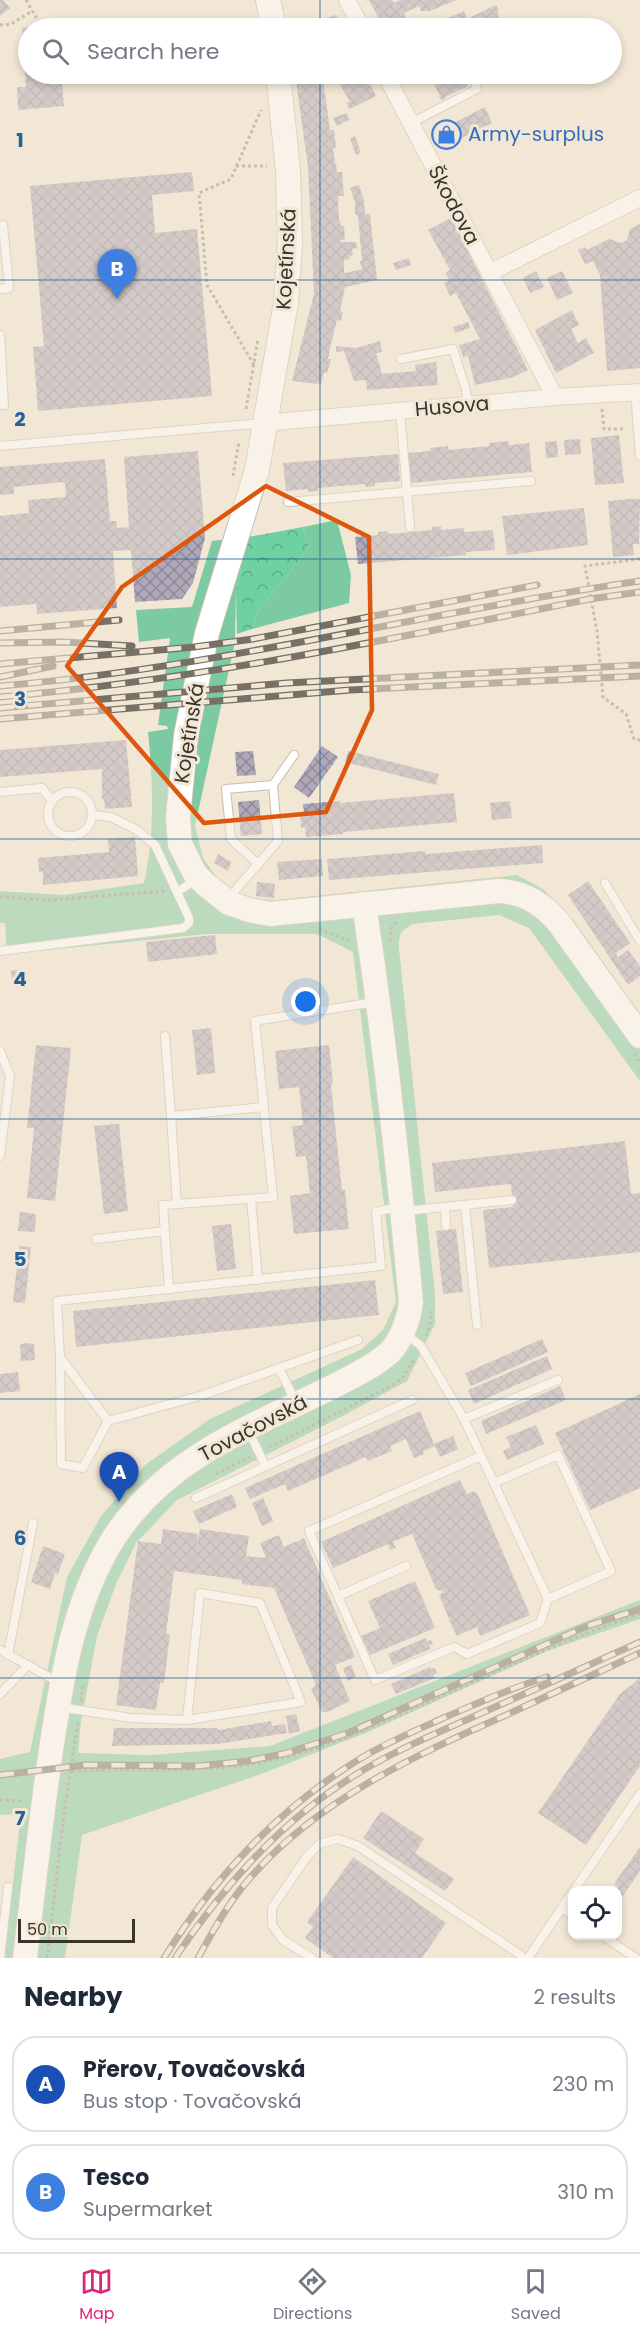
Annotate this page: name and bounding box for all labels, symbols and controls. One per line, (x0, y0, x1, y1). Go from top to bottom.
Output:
search box (18, 18, 622, 84)
icon: search (39, 35, 72, 68)
text: Search here (87, 36, 220, 67)
shop icon: Army-surplus (431, 118, 463, 150)
place label: Army-surplus (468, 120, 604, 148)
text: 1 (16, 126, 24, 154)
street label: Škodova (421, 161, 487, 249)
street label: Kojetínská (269, 208, 303, 310)
pin: B (98, 250, 136, 299)
street label: Husova (414, 389, 490, 423)
text: 2 (14, 405, 26, 433)
street label: Kojetínská (167, 681, 211, 785)
text: 3 (14, 685, 26, 713)
text: 4 (13, 965, 27, 993)
your location (291, 987, 320, 1016)
text: 5 (14, 1245, 27, 1273)
street label: Tovačovská (194, 1388, 312, 1468)
pin: A (100, 1452, 138, 1502)
text: 6 (14, 1524, 26, 1552)
text: 7 (15, 1804, 26, 1832)
map controls (568, 1886, 622, 1940)
button: locate (568, 1886, 622, 1940)
scale bar (18, 1916, 135, 1944)
text: 50 m (27, 1918, 68, 1941)
text: Nearby (24, 1979, 122, 2015)
text: 2 results (533, 1983, 616, 2011)
text: Přerov, Tovačovská (83, 2054, 306, 2085)
text: A (38, 2070, 53, 2098)
text: 230 m (552, 2070, 614, 2098)
text: Bus stop · Tovačovská (83, 2087, 302, 2115)
text: Tesco (83, 2162, 149, 2193)
text: B (39, 2178, 52, 2206)
text: 310 m (557, 2178, 614, 2206)
text: Supermarket (83, 2195, 212, 2223)
tab: Map (79, 2265, 115, 2326)
tab: Directions (273, 2265, 352, 2326)
tab: Saved (511, 2265, 561, 2326)

